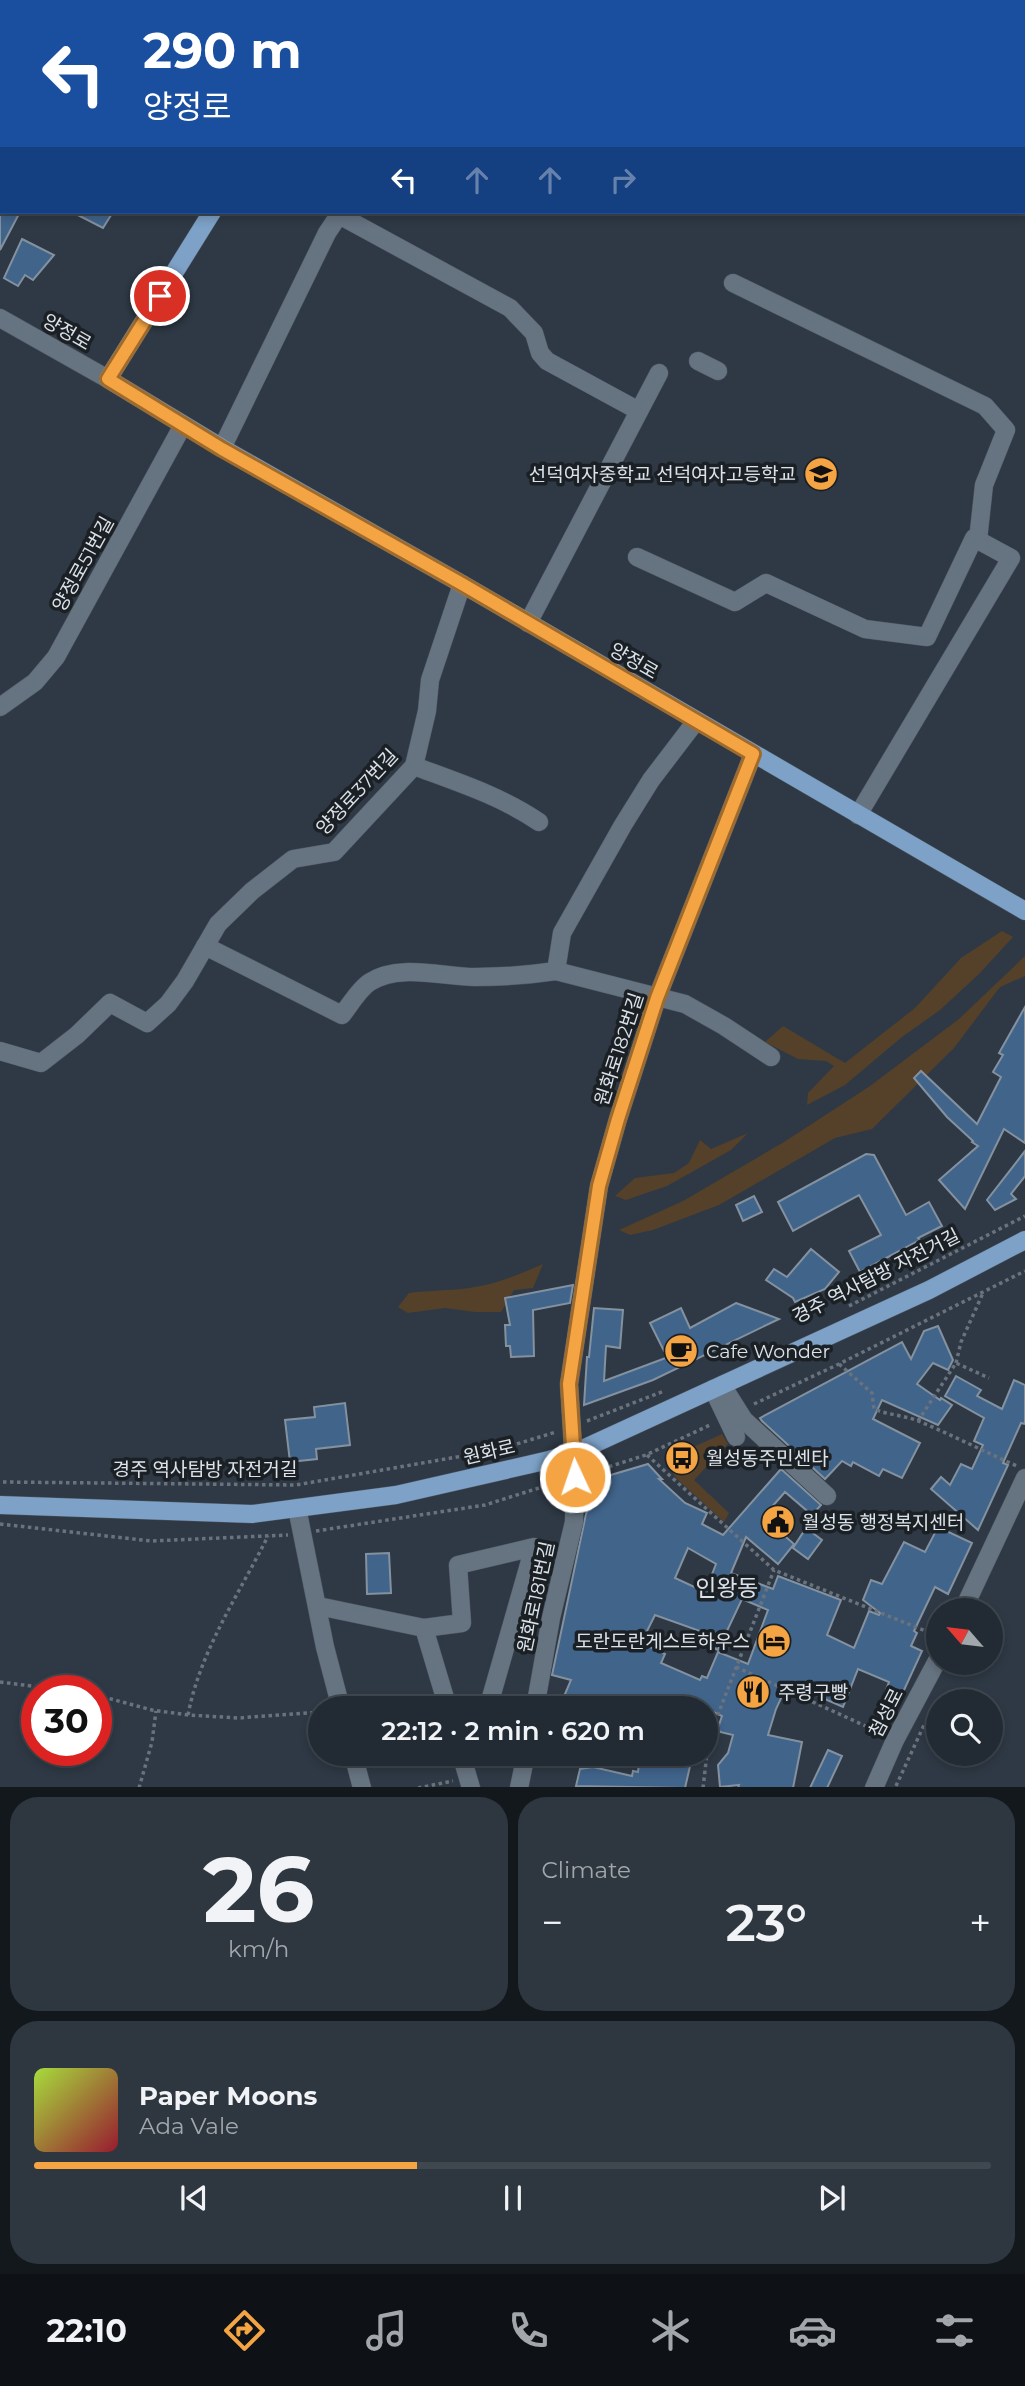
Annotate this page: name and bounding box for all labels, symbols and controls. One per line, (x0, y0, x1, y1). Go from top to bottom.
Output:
text: 290 m (143, 21, 302, 80)
icon: left (28, 28, 119, 119)
text: 양정로 (143, 87, 231, 126)
icon: left (385, 161, 423, 199)
icon: ahead (458, 161, 496, 199)
icon: ahead (531, 161, 569, 199)
icon: right (604, 161, 642, 199)
pin (130, 266, 190, 326)
icon: arrive (141, 277, 179, 315)
street label: 양정로 (39, 309, 95, 355)
school or university icon: 선덕여자중학교 선덕여자고등학교 (802, 455, 840, 493)
place label: 선덕여자중학교 선덕여자고등학교 (529, 463, 796, 486)
street label: 양정로51번길 (47, 513, 119, 615)
street label: 양정로 (606, 638, 662, 684)
street label: 양정로37번길 (311, 744, 403, 840)
street label: 원화로182번길 (590, 990, 648, 1108)
street label: 경주 역사탐방 자전거길 (788, 1224, 964, 1328)
cafe icon: Cafe Wonder (662, 1332, 700, 1370)
place label: Cafe Wonder (706, 1340, 830, 1363)
street label: 원화로 (461, 1435, 517, 1469)
bus stop icon: 월성동주민센타 (663, 1439, 701, 1477)
position arrow (538, 1440, 612, 1514)
place label: 월성동주민센타 (706, 1447, 829, 1470)
street label: 경주 역사탐방 자전거길 (113, 1458, 297, 1481)
public building icon: 월성동 행정복지센터 (759, 1503, 797, 1541)
place label: 월성동 행정복지센터 (802, 1511, 964, 1534)
street label: 원화로181번길 (513, 1539, 559, 1655)
district label: 인왕동 (695, 1574, 759, 1602)
north arrow (926, 1598, 1003, 1675)
map controls (926, 1598, 1003, 1766)
hotel icon: 도란도란게스트하우스 (755, 1622, 793, 1660)
place label: 도란도란게스트하우스 (575, 1630, 750, 1653)
restaurant icon: 주령구빵 (734, 1673, 772, 1711)
speed limit sign: 30 (21, 1675, 112, 1766)
place label: 주령구빵 (778, 1681, 848, 1704)
street label: 첨성로 (864, 1684, 908, 1742)
button: search (926, 1689, 1003, 1766)
text: 22:12 · 2 min · 620 m (381, 1715, 645, 1747)
text: 26 (203, 1834, 315, 1945)
text: Climate (542, 1856, 631, 1884)
text: 23° (725, 1891, 807, 1954)
text: − (542, 1899, 563, 1946)
text: + (969, 1899, 991, 1946)
text: km/h (228, 1935, 289, 1963)
text: Paper Moons (139, 2080, 317, 2112)
text: Ada Vale (139, 2112, 239, 2140)
icon: previous (175, 2179, 213, 2217)
icon: pause (494, 2179, 532, 2217)
icon: next (813, 2179, 851, 2217)
icon: directions (220, 2306, 269, 2355)
icon: music (362, 2306, 411, 2355)
icon: phone (504, 2306, 553, 2355)
icon: climate (646, 2306, 695, 2355)
icon: car (788, 2306, 837, 2355)
icon: filters (930, 2306, 979, 2355)
text: 22:10 (46, 2311, 127, 2350)

